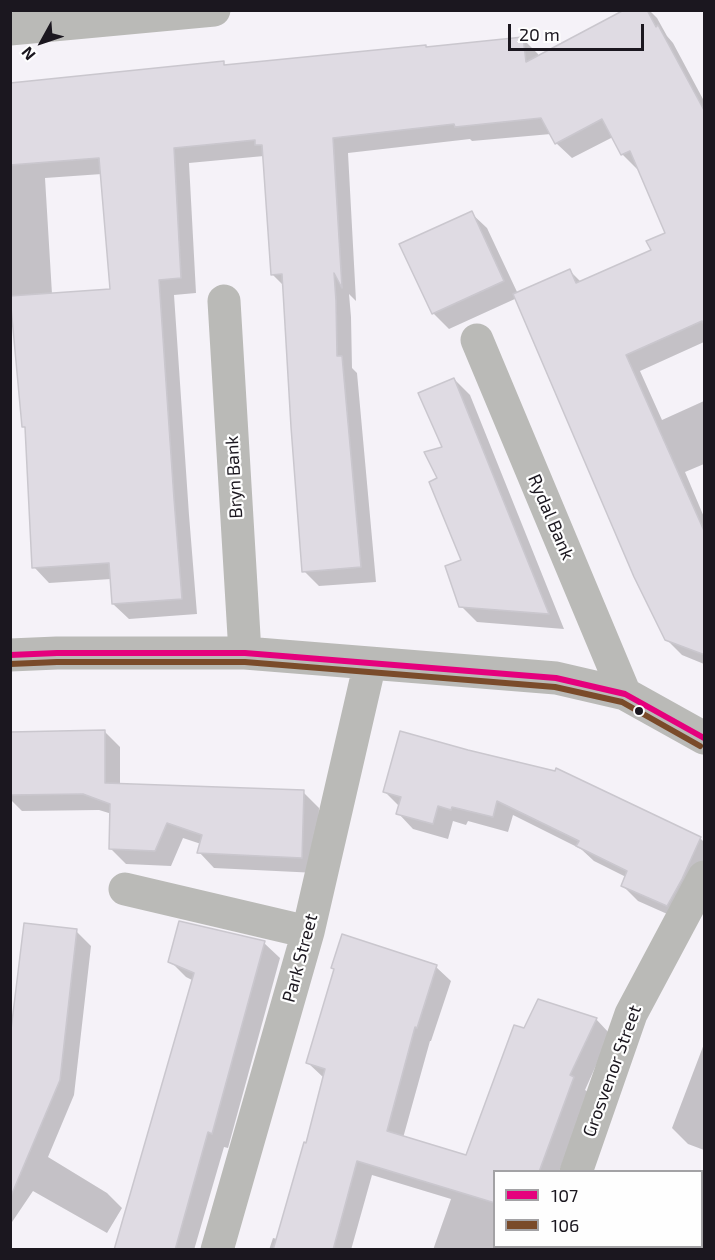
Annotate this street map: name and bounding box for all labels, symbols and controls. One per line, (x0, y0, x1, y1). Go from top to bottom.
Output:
north arrow (12, 12, 72, 72)
scale bar (511, 12, 648, 50)
text: 20 m (519, 23, 560, 45)
text: N (17, 43, 39, 64)
street label: Bryn Bank (221, 435, 247, 519)
street label: Rydal Bank (523, 471, 579, 563)
unlabelled marker (633, 705, 645, 717)
street label: Park Street (278, 911, 322, 1005)
street label: Grosvenor Street (578, 1002, 646, 1140)
legend (493, 1170, 703, 1248)
text: 107 (551, 1184, 578, 1206)
text: 106 (551, 1214, 579, 1236)

